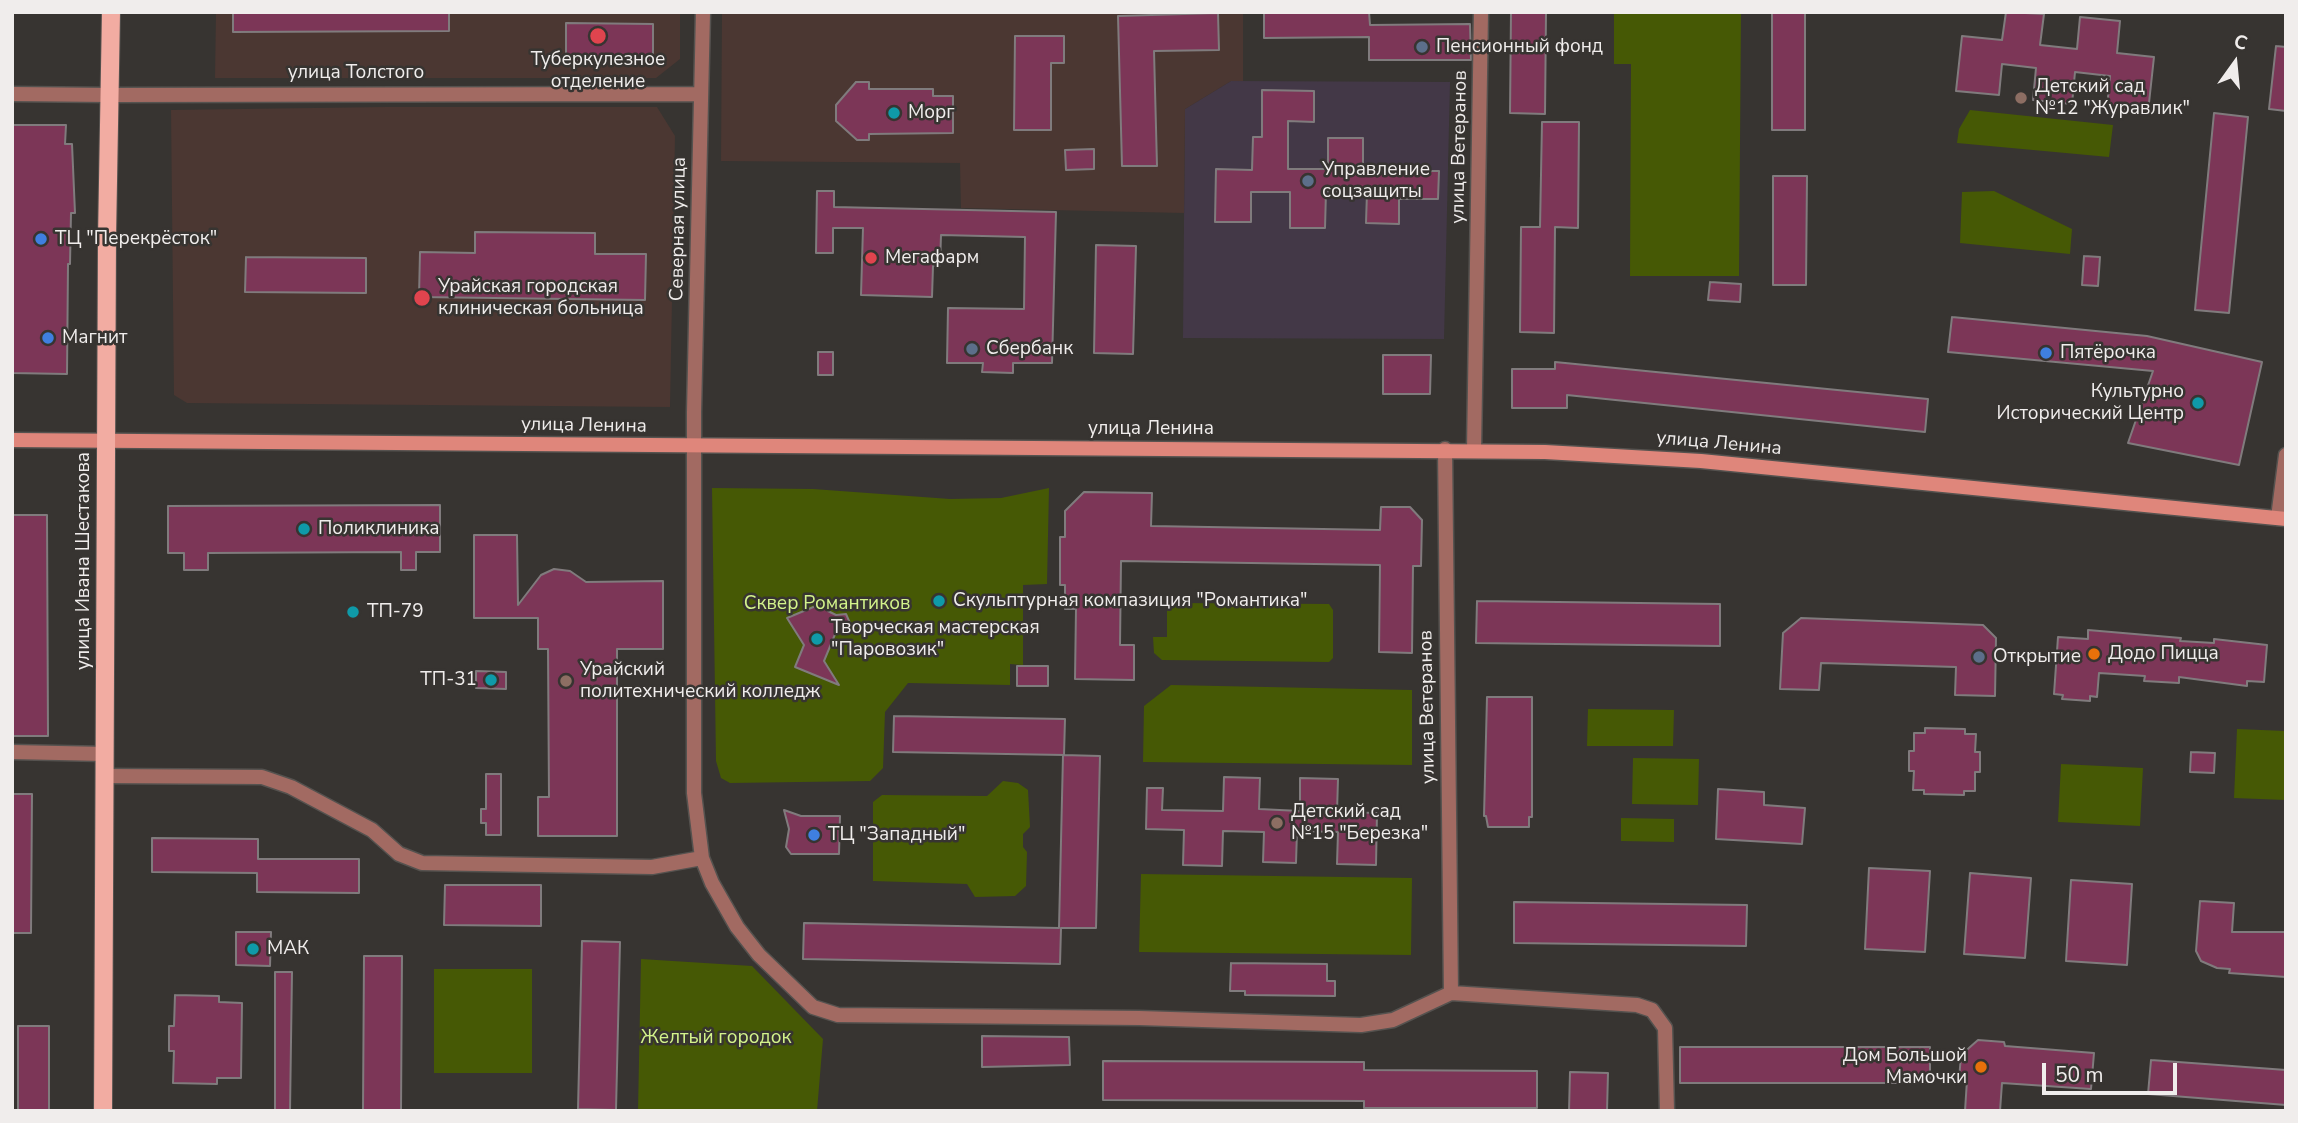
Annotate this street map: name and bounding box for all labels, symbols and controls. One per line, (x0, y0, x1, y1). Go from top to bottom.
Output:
marker: Туберкулезное отделение (588, 26, 608, 46)
north arrow (2200, 28, 2270, 98)
text: С (2231, 28, 2250, 57)
place label: Пенсионный фонд (1436, 36, 1603, 58)
marker: Пенсионный фонд (1414, 39, 1430, 55)
place label: Туберкулезное отделение (531, 49, 665, 93)
street label: улица Толстого (288, 62, 424, 84)
street label: улица Ветеранов (1447, 70, 1473, 224)
place label: Детский сад №12 "Журавлик" (2035, 76, 2190, 120)
marker: Детский сад №12 "Журавлик" (2013, 90, 2029, 106)
place label: Морг (908, 102, 955, 124)
marker: Морг (886, 105, 902, 121)
street label: Северная улица (666, 157, 692, 301)
place label: Управление соцзащиты (1322, 159, 1430, 203)
marker: Управление соцзащиты (1300, 173, 1316, 189)
place label: ТЦ "Перекрёсток" (55, 228, 217, 250)
marker: ТЦ "Перекрёсток" (33, 231, 49, 247)
place label: Мегафарм (885, 247, 979, 269)
marker: Мегафарм (863, 250, 879, 266)
place label: Урайская городская клиническая больница (438, 276, 644, 320)
marker: Урайская городская клиническая больница (412, 288, 432, 308)
place label: Магнит (62, 327, 127, 349)
marker: Магнит (40, 330, 56, 346)
place label: Сбербанк (986, 338, 1073, 360)
marker: Сбербанк (964, 341, 980, 357)
place label: Пятёрочка (2060, 342, 2156, 364)
marker: Пятёрочка (2038, 345, 2054, 361)
place label: Культурно Исторический Центр (1996, 381, 2184, 425)
marker: Культурно Исторический Центр (2190, 395, 2206, 411)
street label: улица Ленина (521, 414, 647, 438)
street label: улица Ленина (1088, 418, 1214, 440)
street label: улица Ленина (1655, 427, 1783, 461)
street label: улица Ивана Шестакова (73, 452, 95, 670)
place label: Поликлиника (318, 518, 439, 540)
marker: Поликлиника (296, 521, 312, 537)
place label: Скульптурная компазиция "Романтика" (953, 590, 1307, 612)
park label: Сквер Романтиков (744, 593, 910, 615)
marker: Скульптурная компазиция "Романтика" (931, 593, 947, 609)
place label: ТП-79 (367, 601, 424, 623)
marker: ТП-79 (345, 604, 361, 620)
place label: Творческая мастерская "Паровозик" (831, 617, 1040, 661)
street label: улица Ветеранов (1415, 630, 1441, 784)
marker: Творческая мастерская "Паровозик" (809, 631, 825, 647)
place label: Додо Пицца (2108, 643, 2219, 665)
place label: Открытие (1993, 646, 2081, 668)
marker: Додо Пицца (2086, 646, 2102, 662)
marker: Открытие (1971, 649, 1987, 665)
place label: Урайский политехнический колледж (580, 659, 820, 703)
place label: ТП-31 (420, 669, 477, 691)
marker: ТП-31 (483, 672, 499, 688)
marker: Урайский политехнический колледж (558, 673, 574, 689)
place label: Детский сад №15 "Березка" (1291, 801, 1428, 845)
marker: Детский сад №15 "Березка" (1269, 815, 1285, 831)
place label: ТЦ "Западный" (828, 824, 965, 846)
marker: ТЦ "Западный" (806, 827, 822, 843)
place label: МАК (267, 938, 309, 960)
marker: МАК (245, 941, 261, 957)
park label: Желтый городок (641, 1027, 791, 1049)
place label: Дом Большой Мамочки (1843, 1045, 1967, 1089)
scale bar (2046, 1050, 2181, 1094)
marker: Дом Большой Мамочки (1973, 1059, 1989, 1075)
text: 50 m (2055, 1061, 2104, 1089)

